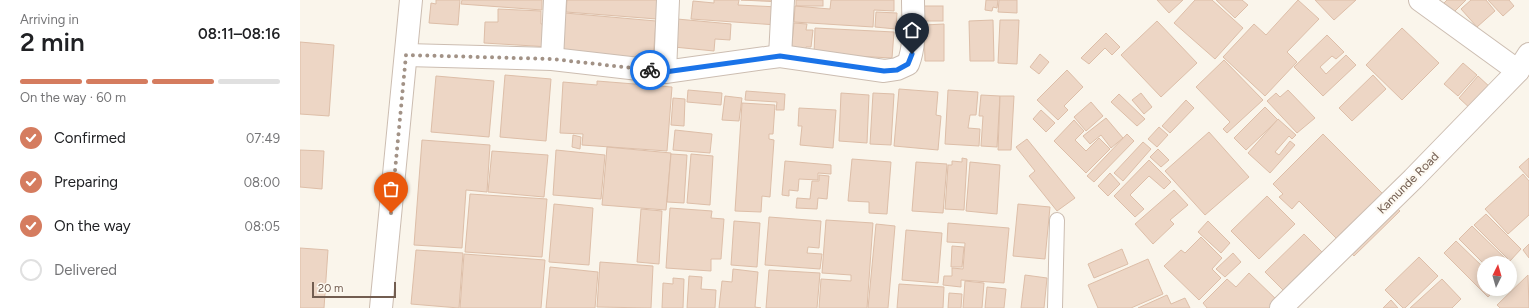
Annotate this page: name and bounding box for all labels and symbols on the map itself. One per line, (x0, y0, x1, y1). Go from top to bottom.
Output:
pin (895, 13, 929, 54)
courier (630, 50, 670, 90)
street label: Kamunde Road (1374, 149, 1442, 217)
pin (374, 172, 408, 213)
north arrow (1477, 256, 1517, 296)
scale bar (312, 280, 396, 299)

